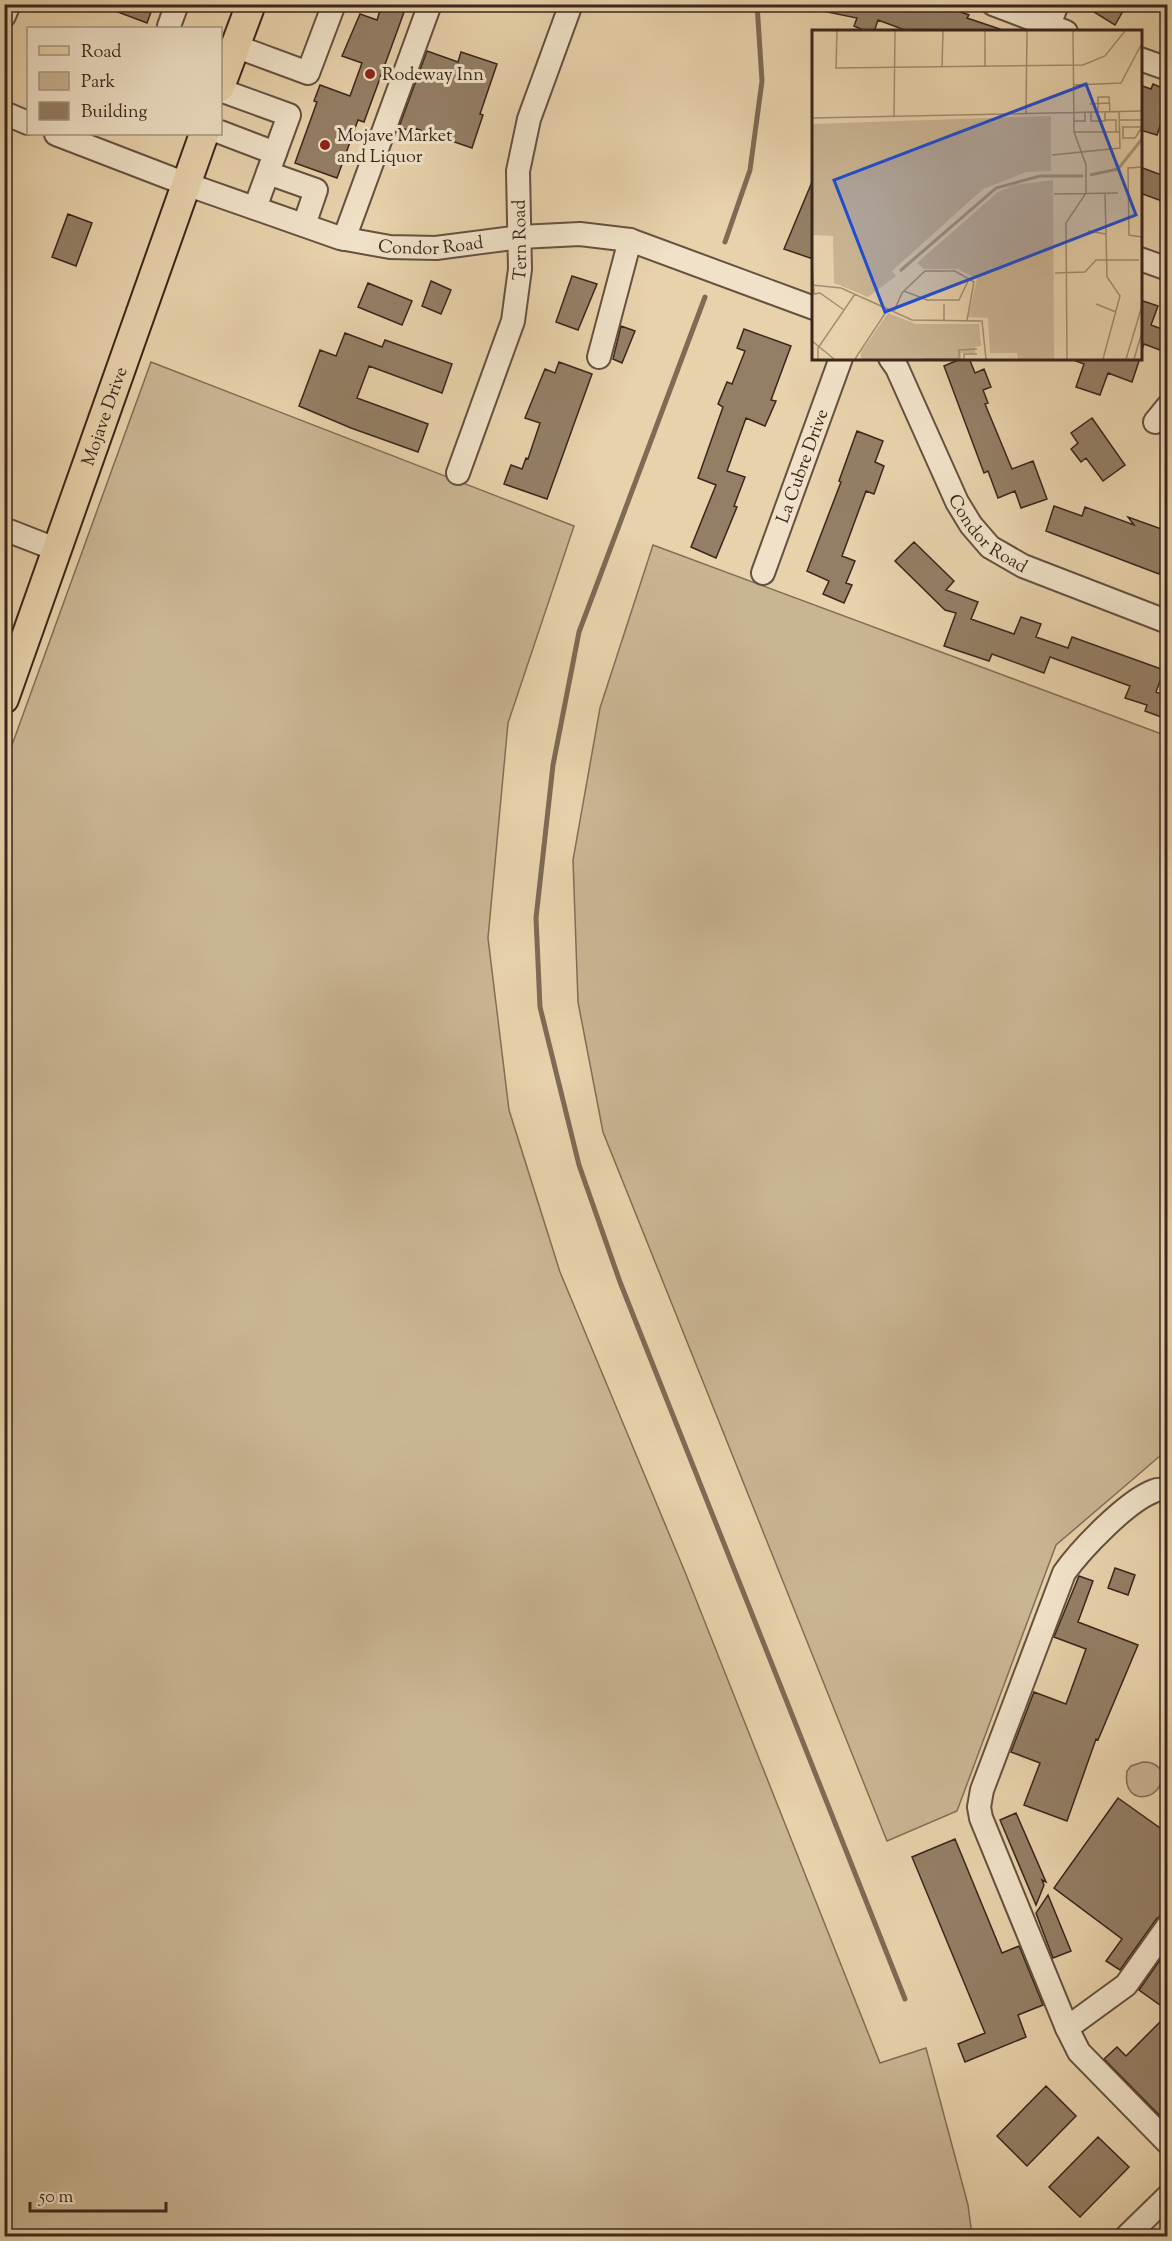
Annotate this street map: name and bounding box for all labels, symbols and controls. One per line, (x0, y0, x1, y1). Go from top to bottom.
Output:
legend (27, 27, 222, 135)
inset map (812, 30, 1142, 360)
text: Road (81, 40, 121, 66)
place label: Rodeway Inn (382, 63, 484, 89)
marker: Rodeway Inn (363, 67, 377, 81)
text: Park (81, 70, 116, 96)
text: Building (81, 100, 147, 126)
place label: Mojave Market and Liquor (337, 124, 452, 171)
marker: Mojave Market and Liquor (318, 138, 332, 152)
street label: Tern Road (508, 199, 535, 283)
street label: Condor Road (376, 231, 485, 263)
street label: Mojave Drive (76, 364, 136, 470)
street label: La Cubre Drive (771, 406, 836, 527)
street label: Condor Road (940, 491, 1032, 581)
scale bar (30, 2175, 166, 2213)
text: 50 m (38, 2185, 74, 2211)

